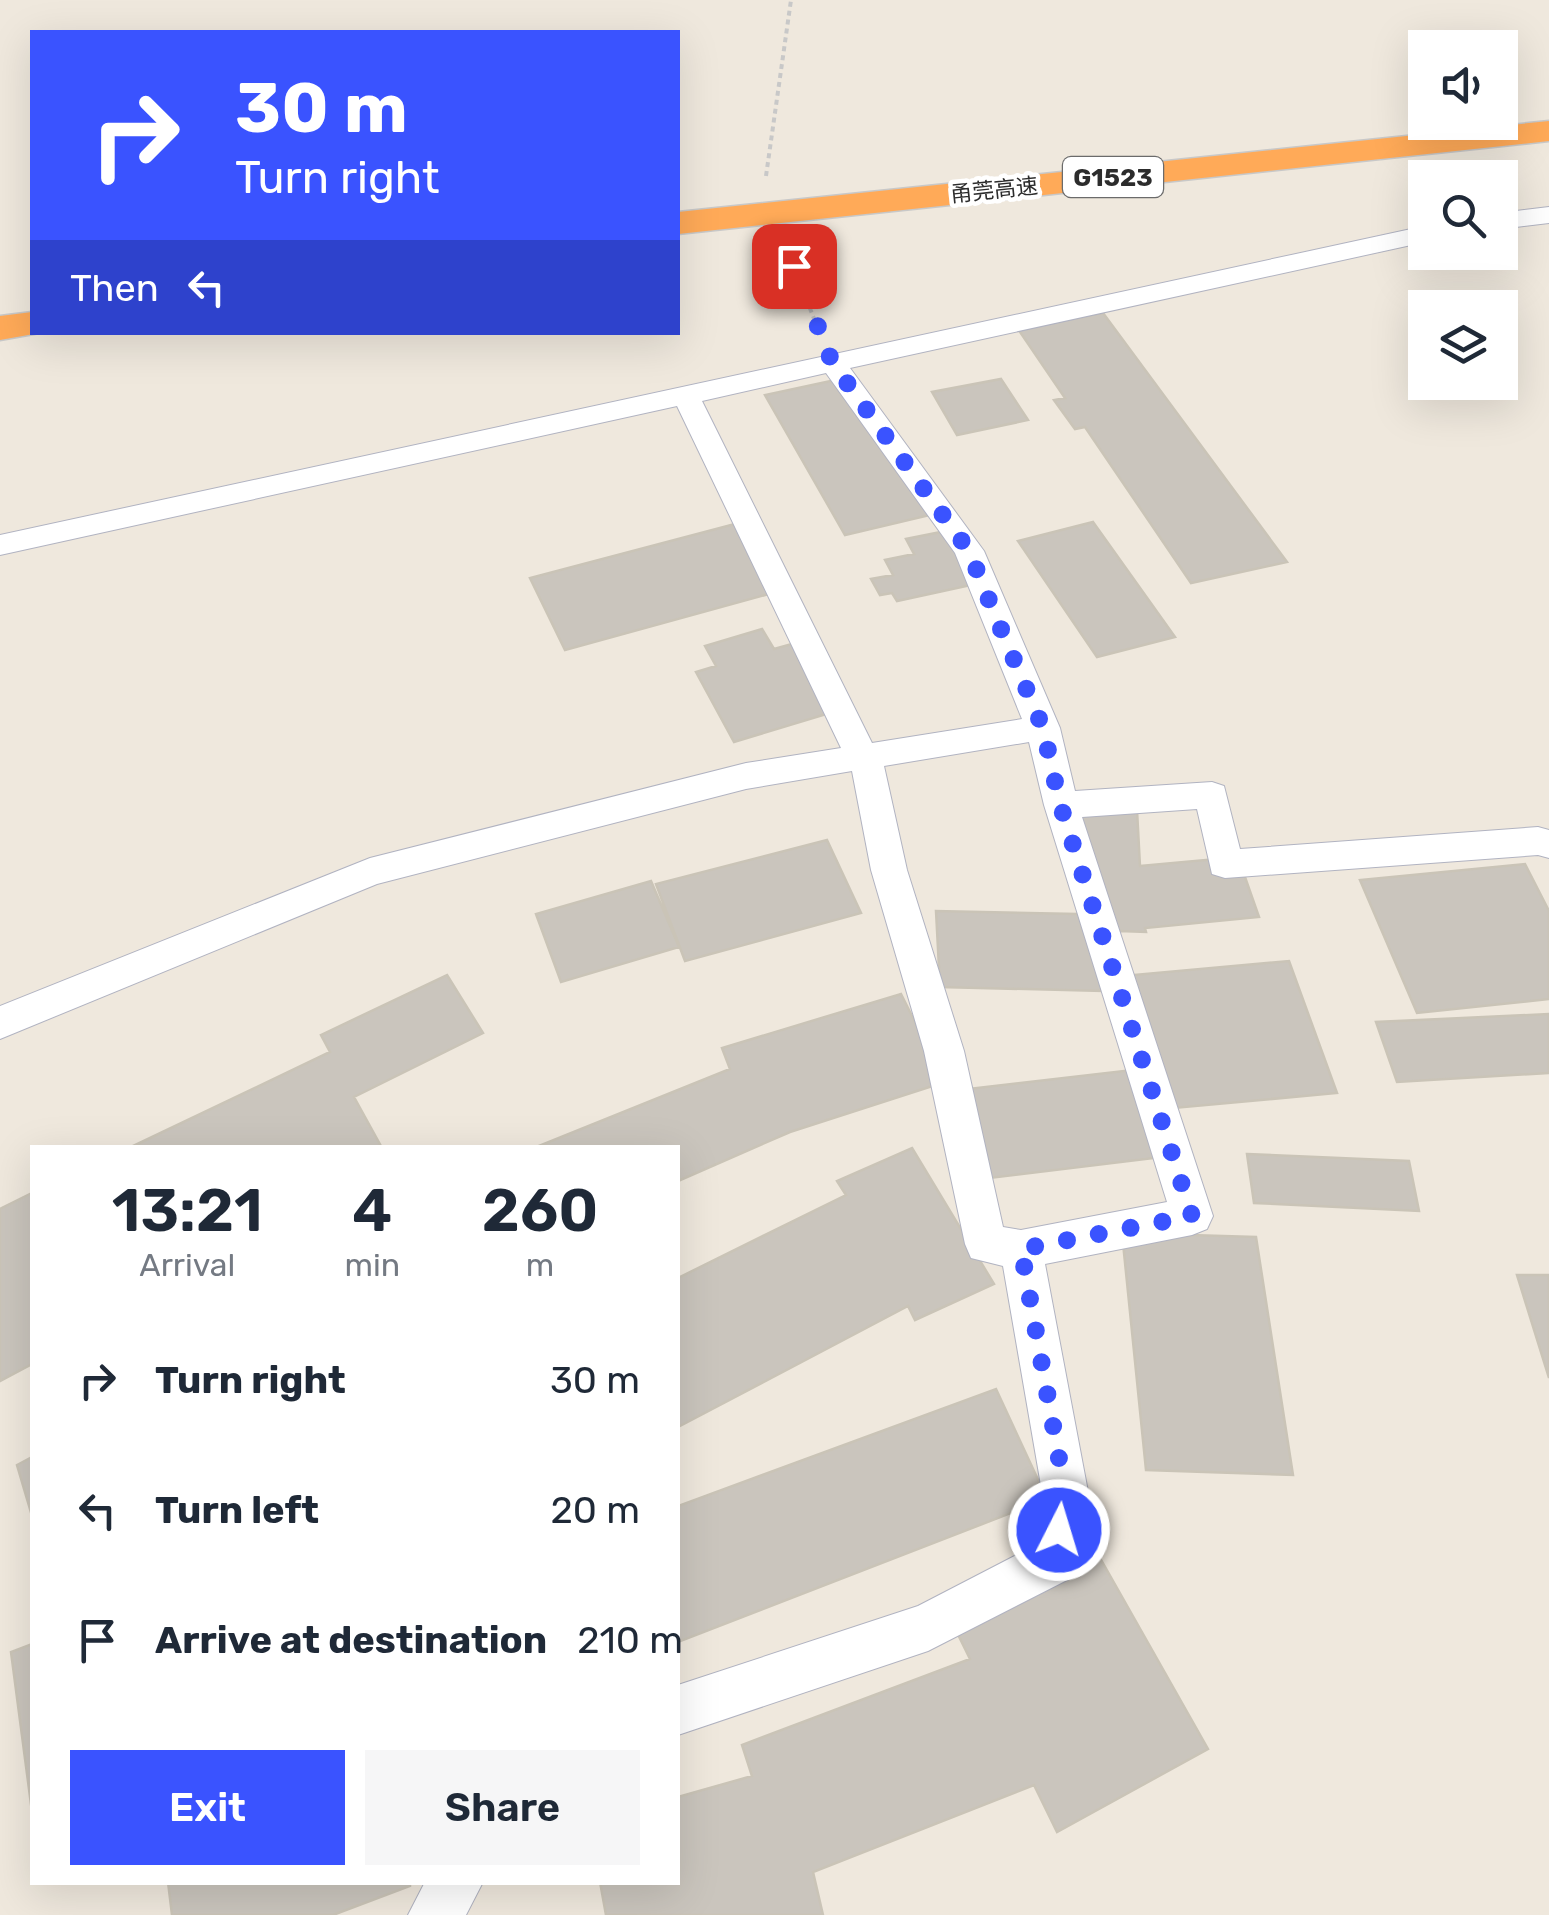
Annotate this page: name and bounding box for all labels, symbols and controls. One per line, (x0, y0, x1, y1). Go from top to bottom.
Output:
map controls (1408, 30, 1518, 400)
button: sound (1408, 30, 1518, 140)
text: 30 m (235, 67, 408, 150)
icon: right (70, 70, 200, 200)
text: Turn right (235, 151, 439, 204)
road number: G1523 (1063, 157, 1163, 197)
button: search (1408, 160, 1518, 270)
street label: 甬莞高速 (949, 172, 1039, 208)
pin (752, 224, 837, 309)
icon: arrive (767, 239, 822, 294)
icon: left (179, 260, 234, 315)
text: Then (70, 265, 159, 311)
button: layers (1408, 290, 1518, 400)
text: 13:21 (112, 1175, 263, 1246)
text: 4 (352, 1175, 392, 1246)
text: 260 (482, 1175, 598, 1246)
text: Arrival (139, 1246, 235, 1284)
text: min (345, 1246, 400, 1284)
text: m (526, 1246, 554, 1284)
icon: right (70, 1353, 125, 1408)
text: Turn right (155, 1357, 346, 1403)
text: 30 m (550, 1357, 640, 1403)
position arrow (1007, 1478, 1111, 1582)
icon: left (70, 1483, 125, 1538)
text: Turn left (155, 1487, 319, 1533)
text: 20 m (550, 1487, 640, 1533)
icon: arrive (70, 1613, 125, 1668)
text: Arrive at destination (155, 1617, 547, 1663)
text: 210 m (577, 1617, 683, 1663)
button: Exit (70, 1750, 345, 1865)
button: Share (365, 1750, 640, 1865)

